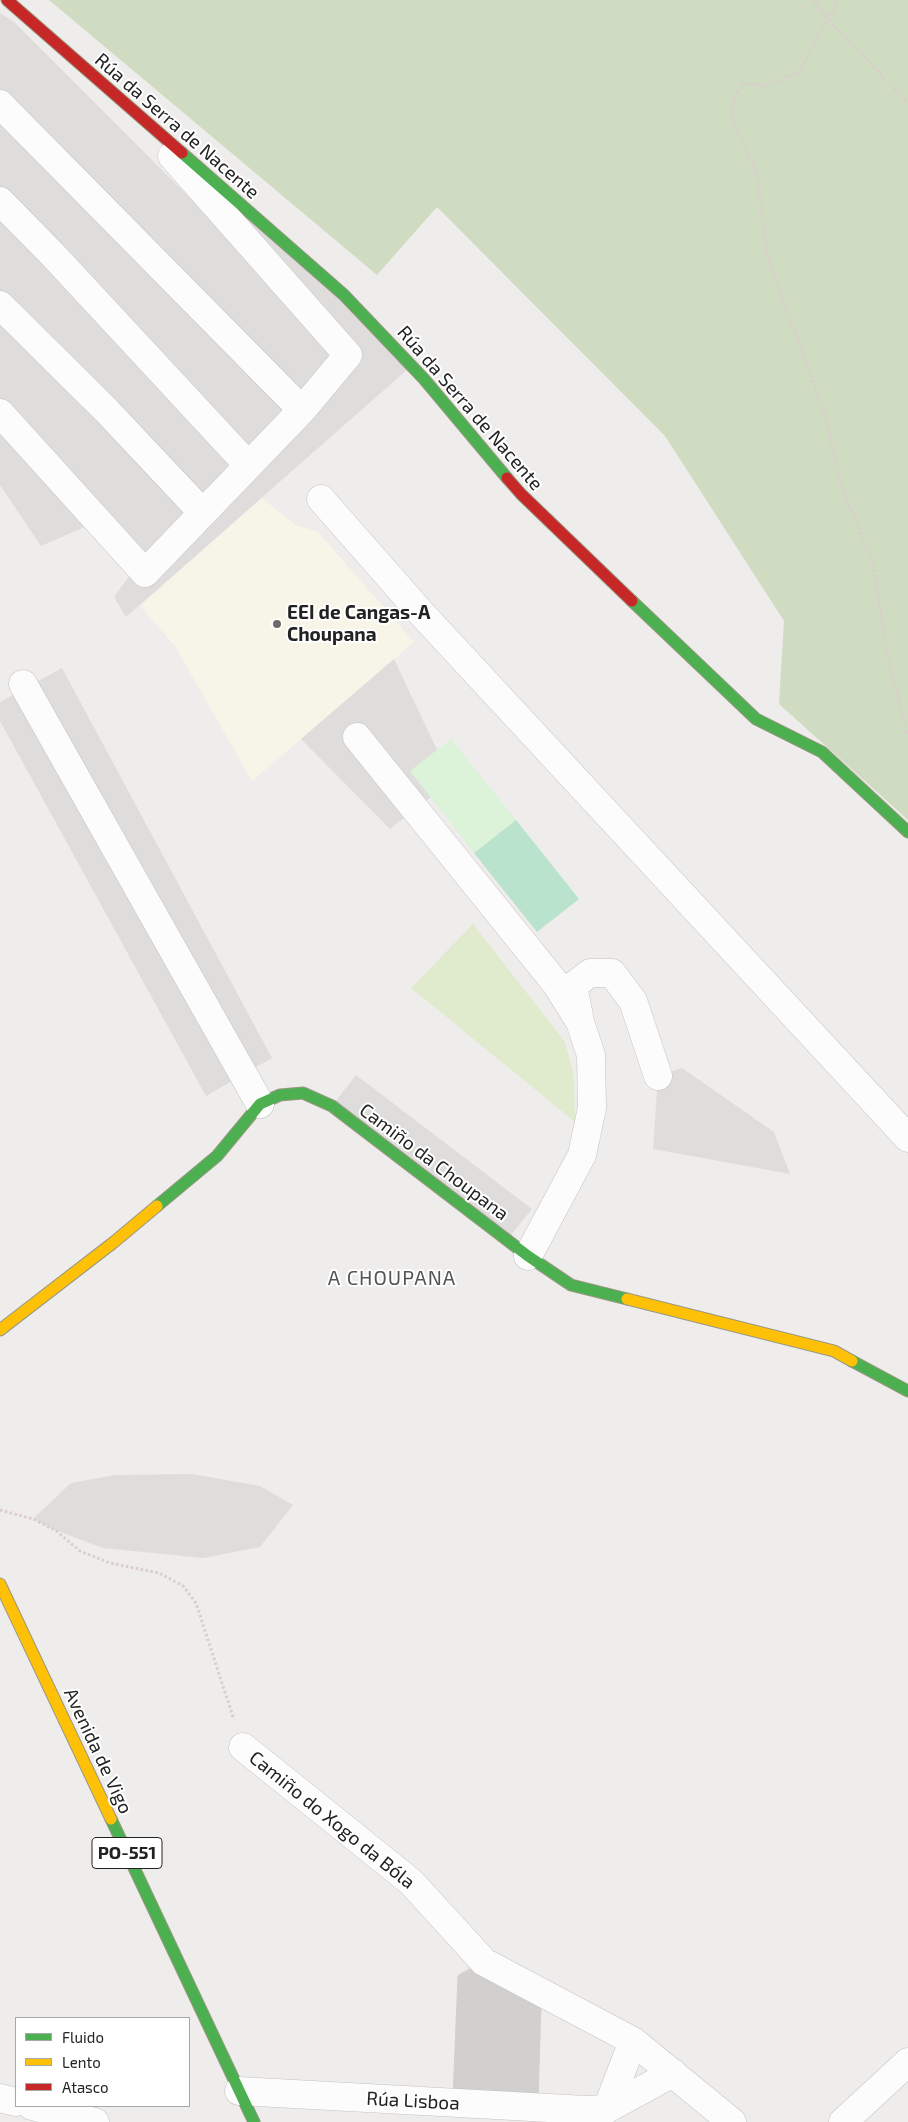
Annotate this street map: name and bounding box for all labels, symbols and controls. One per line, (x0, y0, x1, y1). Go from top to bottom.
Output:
street label: Rúa da Serra de Nacente (90, 48, 264, 204)
street label: Rúa da Serra de Nacente (392, 321, 548, 495)
place label: EEI de Cangas-A Choupana (287, 602, 430, 646)
marker: EEI de Cangas-A Choupana (271, 618, 283, 630)
street label: Camiño da Choupana (355, 1099, 513, 1225)
district label: A CHOUPANA (327, 1266, 457, 1290)
street label: Avenida de Vigo (59, 1685, 137, 1817)
street label: Camiño do Xogo da Bóla (245, 1746, 419, 1894)
road number: PO-551 (92, 1838, 162, 1869)
legend (15, 2017, 190, 2107)
text: Fluido (62, 2028, 104, 2046)
text: Lento (62, 2053, 101, 2071)
text: Atasco (62, 2078, 108, 2096)
street label: Rúa Lisboa (366, 2087, 460, 2115)

